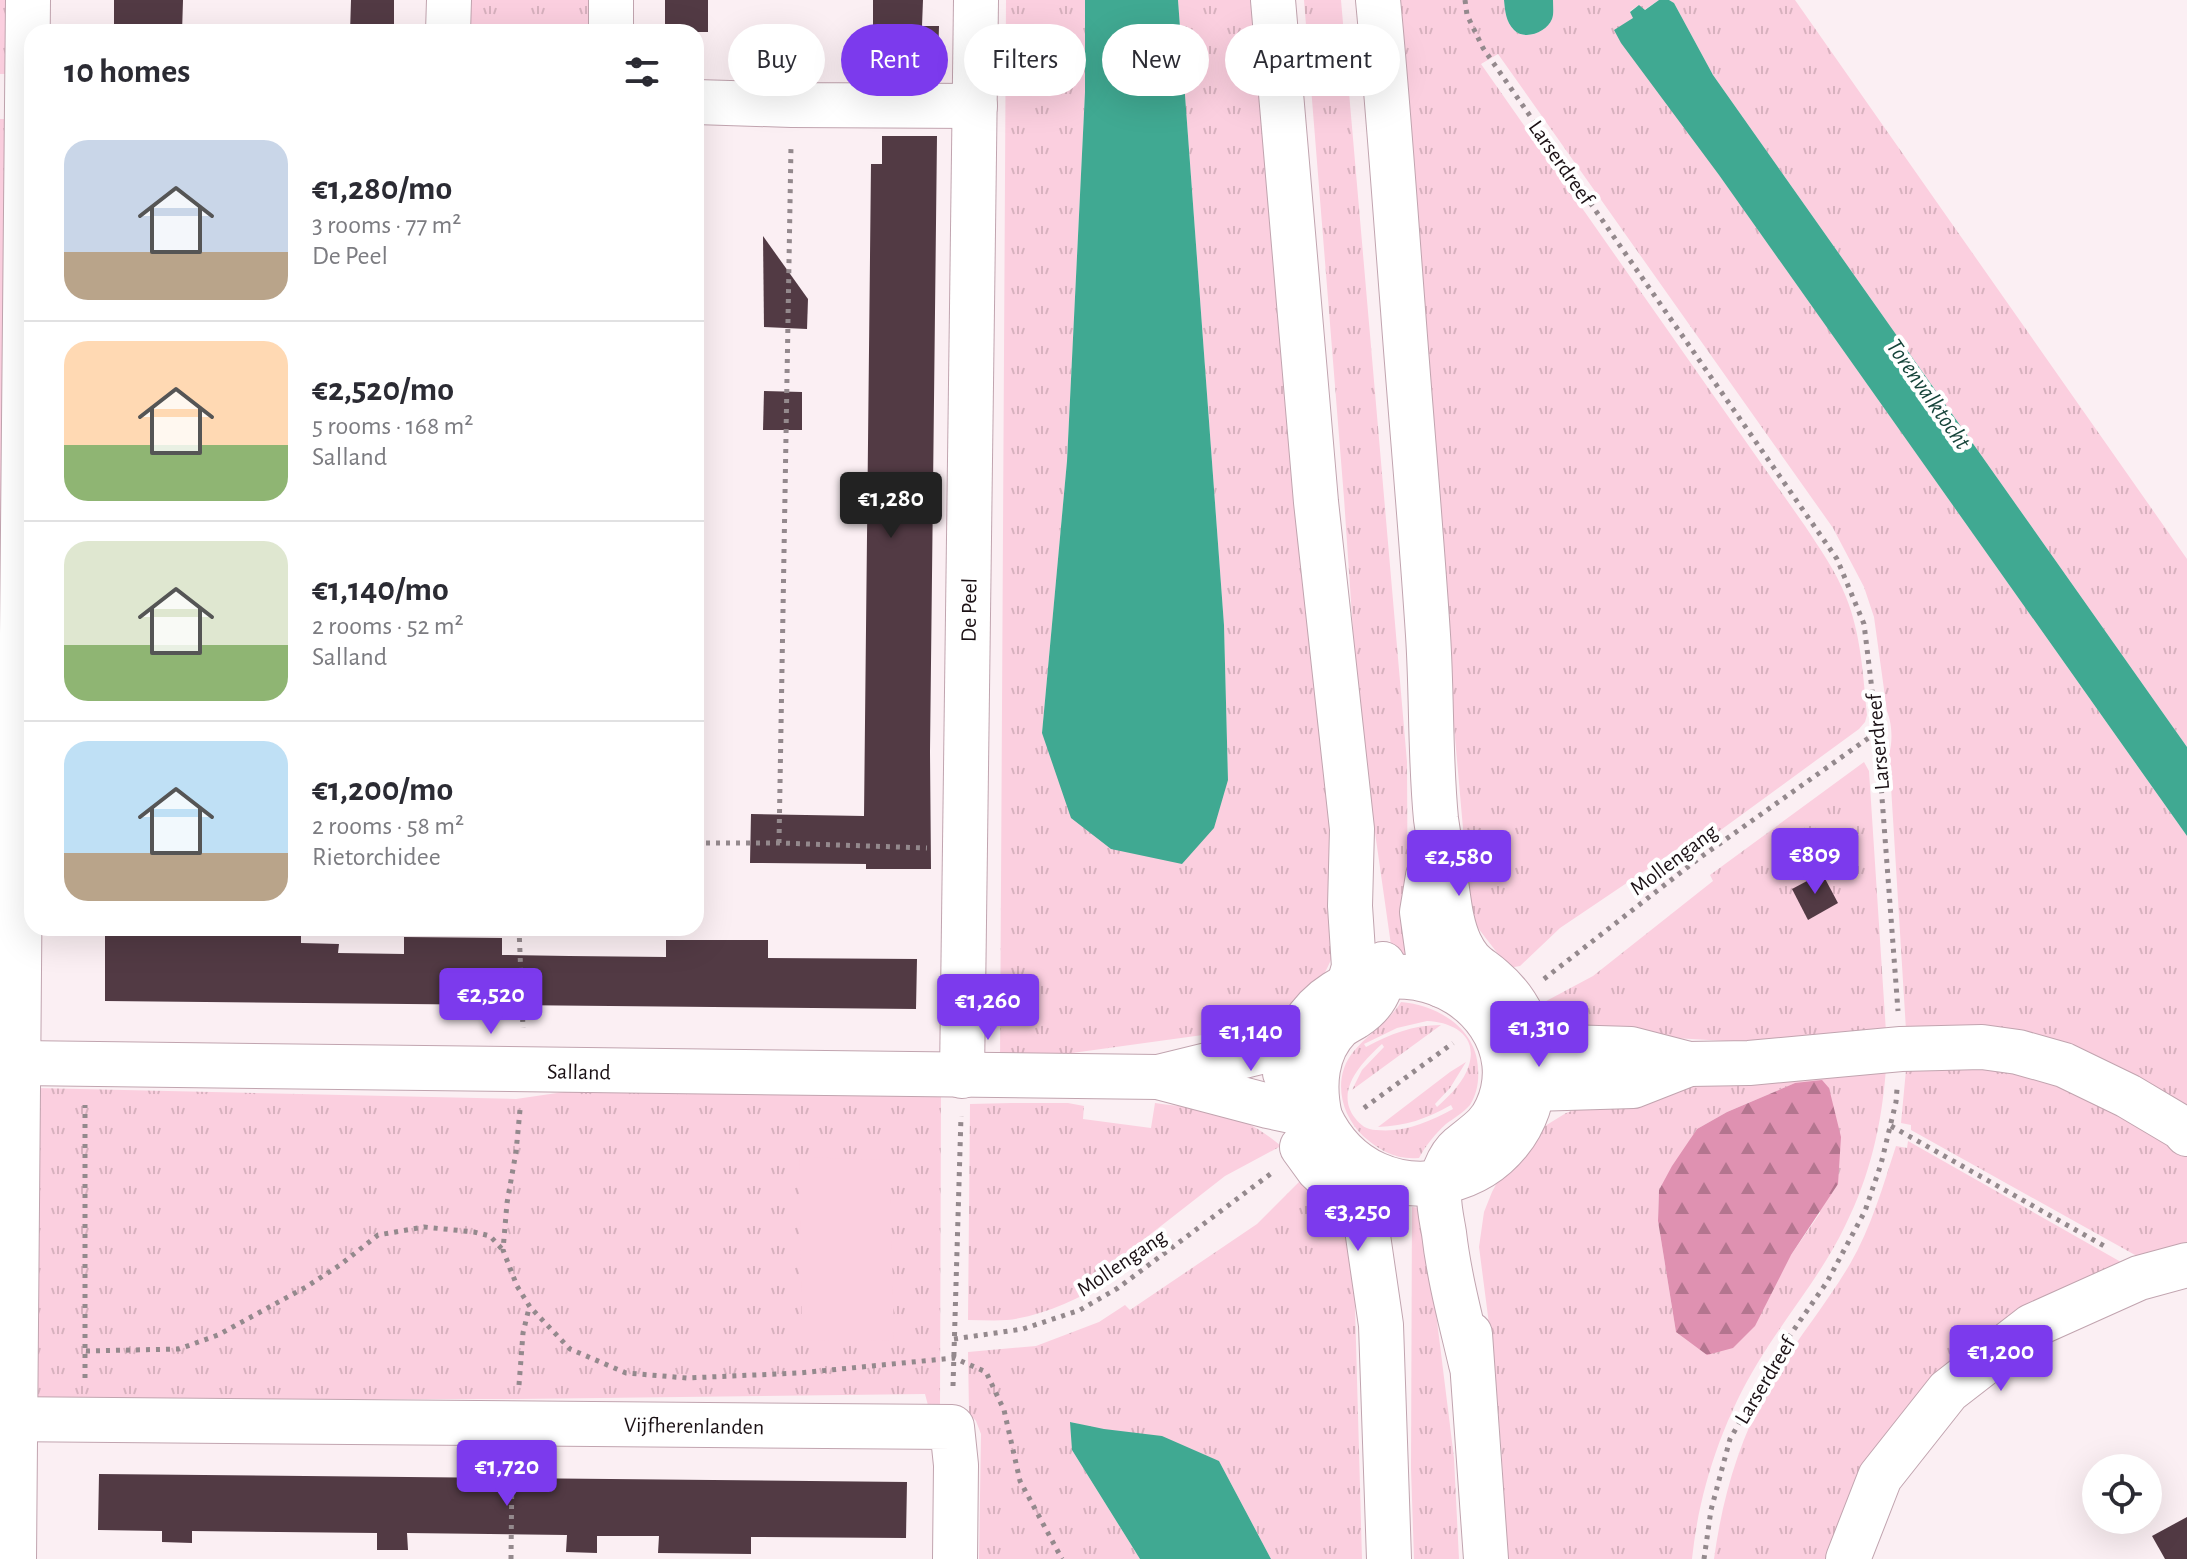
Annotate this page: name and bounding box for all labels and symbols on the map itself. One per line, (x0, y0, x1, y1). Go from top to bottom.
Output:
street label: Larserdreef (1524, 117, 1599, 210)
water label: Torenvalktocht (1881, 335, 1975, 454)
pin: €1,280 (826, 472, 956, 540)
street label: De Peel (957, 578, 981, 642)
street label: Larserdreef (1863, 691, 1893, 791)
street label: Mollengang (1626, 820, 1721, 899)
pin: €809 (1768, 828, 1862, 896)
pin: €2,580 (1394, 830, 1524, 898)
pin: €2,520 (426, 968, 556, 1036)
pin: €1,260 (923, 974, 1053, 1042)
pin: €1,310 (1474, 1001, 1604, 1069)
pin: €1,140 (1186, 1005, 1316, 1073)
street label: Salland (547, 1060, 611, 1084)
pin: €3,250 (1293, 1185, 1423, 1253)
street label: Mollengang (1073, 1225, 1170, 1301)
pin: €1,200 (1936, 1325, 2066, 1393)
street label: Larserdreef (1730, 1332, 1800, 1428)
street label: Vijfherenlanden (624, 1414, 764, 1438)
pin: €1,720 (442, 1440, 572, 1508)

